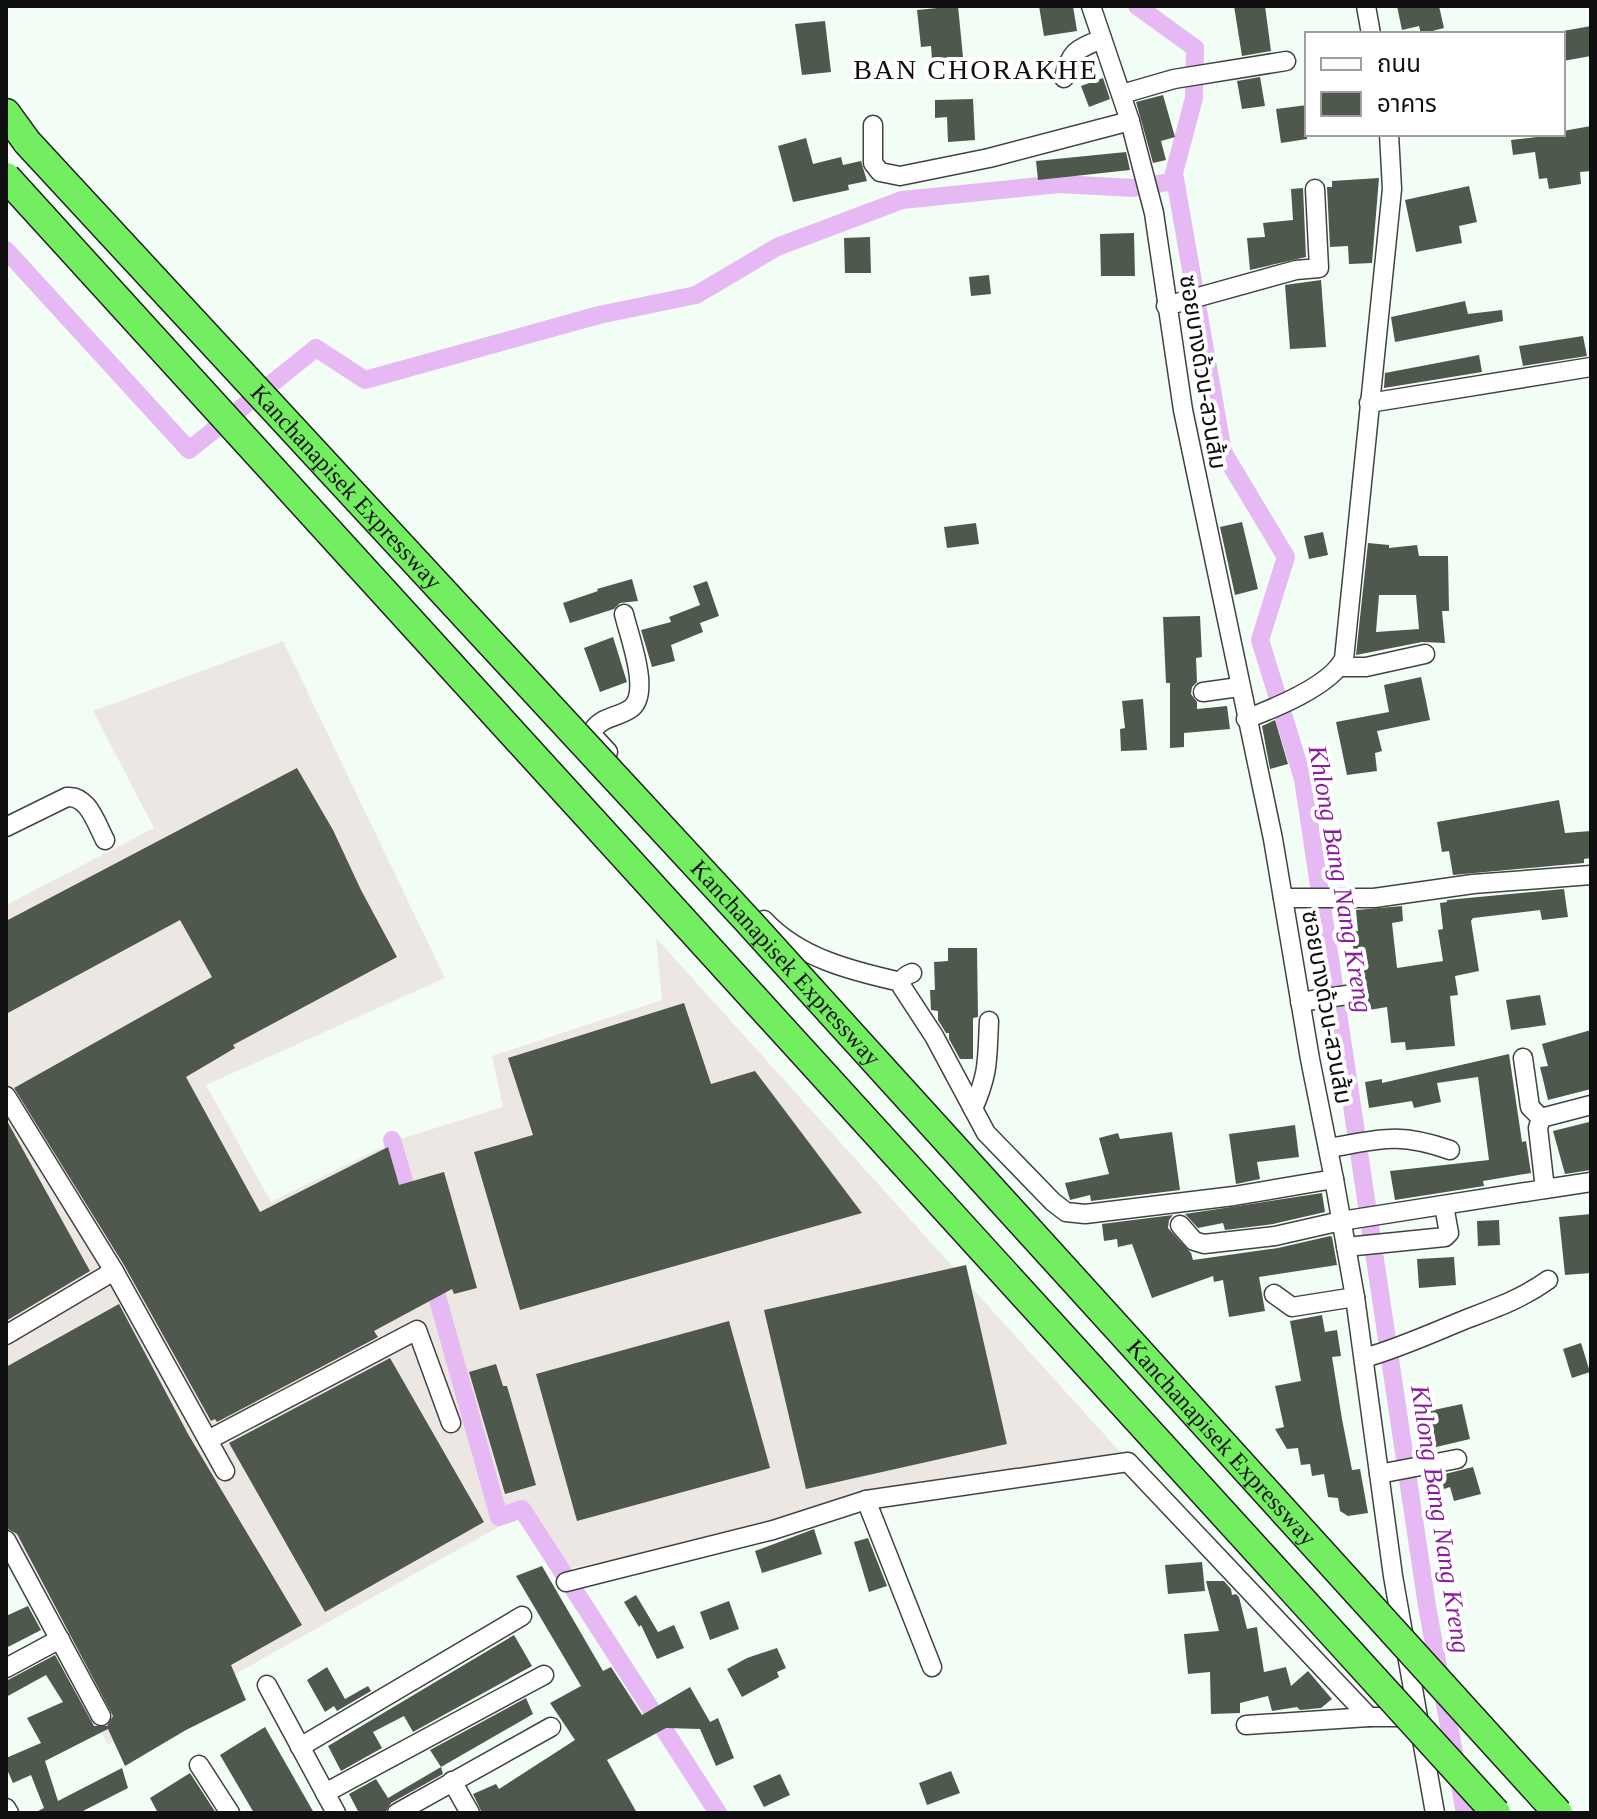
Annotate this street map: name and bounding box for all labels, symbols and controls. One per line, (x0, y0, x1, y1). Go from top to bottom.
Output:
legend (1305, 32, 1565, 136)
text: ถนน (1377, 51, 1421, 77)
district label: BAN CHORAKHE (853, 54, 1099, 85)
text: อาคาร (1377, 91, 1437, 117)
street label: ซอยบางด้วน-สวนส้ม (1175, 273, 1231, 471)
street label: Kanchanapisek Expressway (245, 380, 447, 594)
water label: Khlong Bang Nang Kreng (1302, 742, 1378, 1015)
street label: Kanchanapisek Expressway (686, 855, 886, 1071)
street label: ซอยบางด้วน-สวนส้ม (1297, 908, 1357, 1106)
street label: Kanchanapisek Expressway (1122, 1334, 1322, 1551)
water label: Khlong Bang Nang Kreng (1405, 1382, 1476, 1655)

